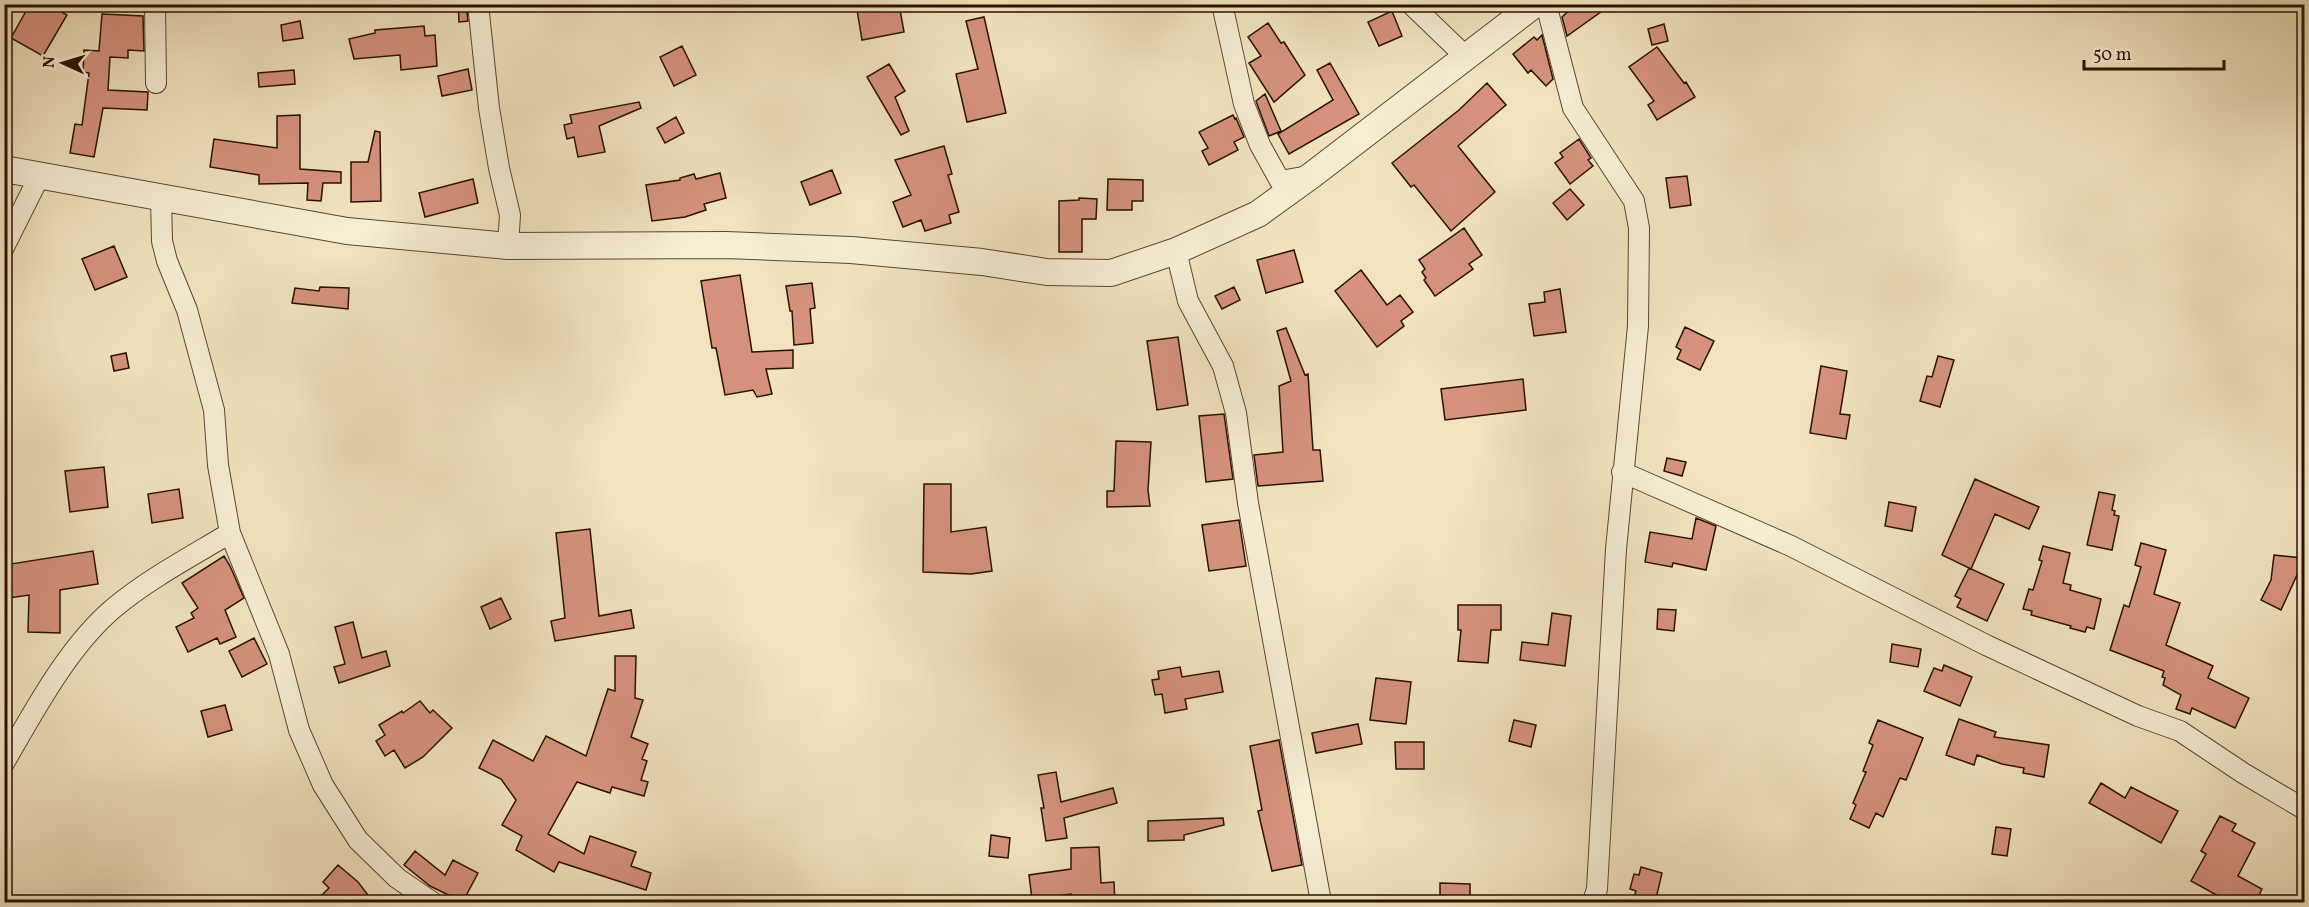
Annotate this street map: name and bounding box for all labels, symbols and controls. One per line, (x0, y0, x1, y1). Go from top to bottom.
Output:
north arrow (33, 33, 93, 93)
scale bar (2084, 33, 2224, 71)
text: 50 m (2093, 43, 2132, 68)
text: N (39, 55, 61, 69)

